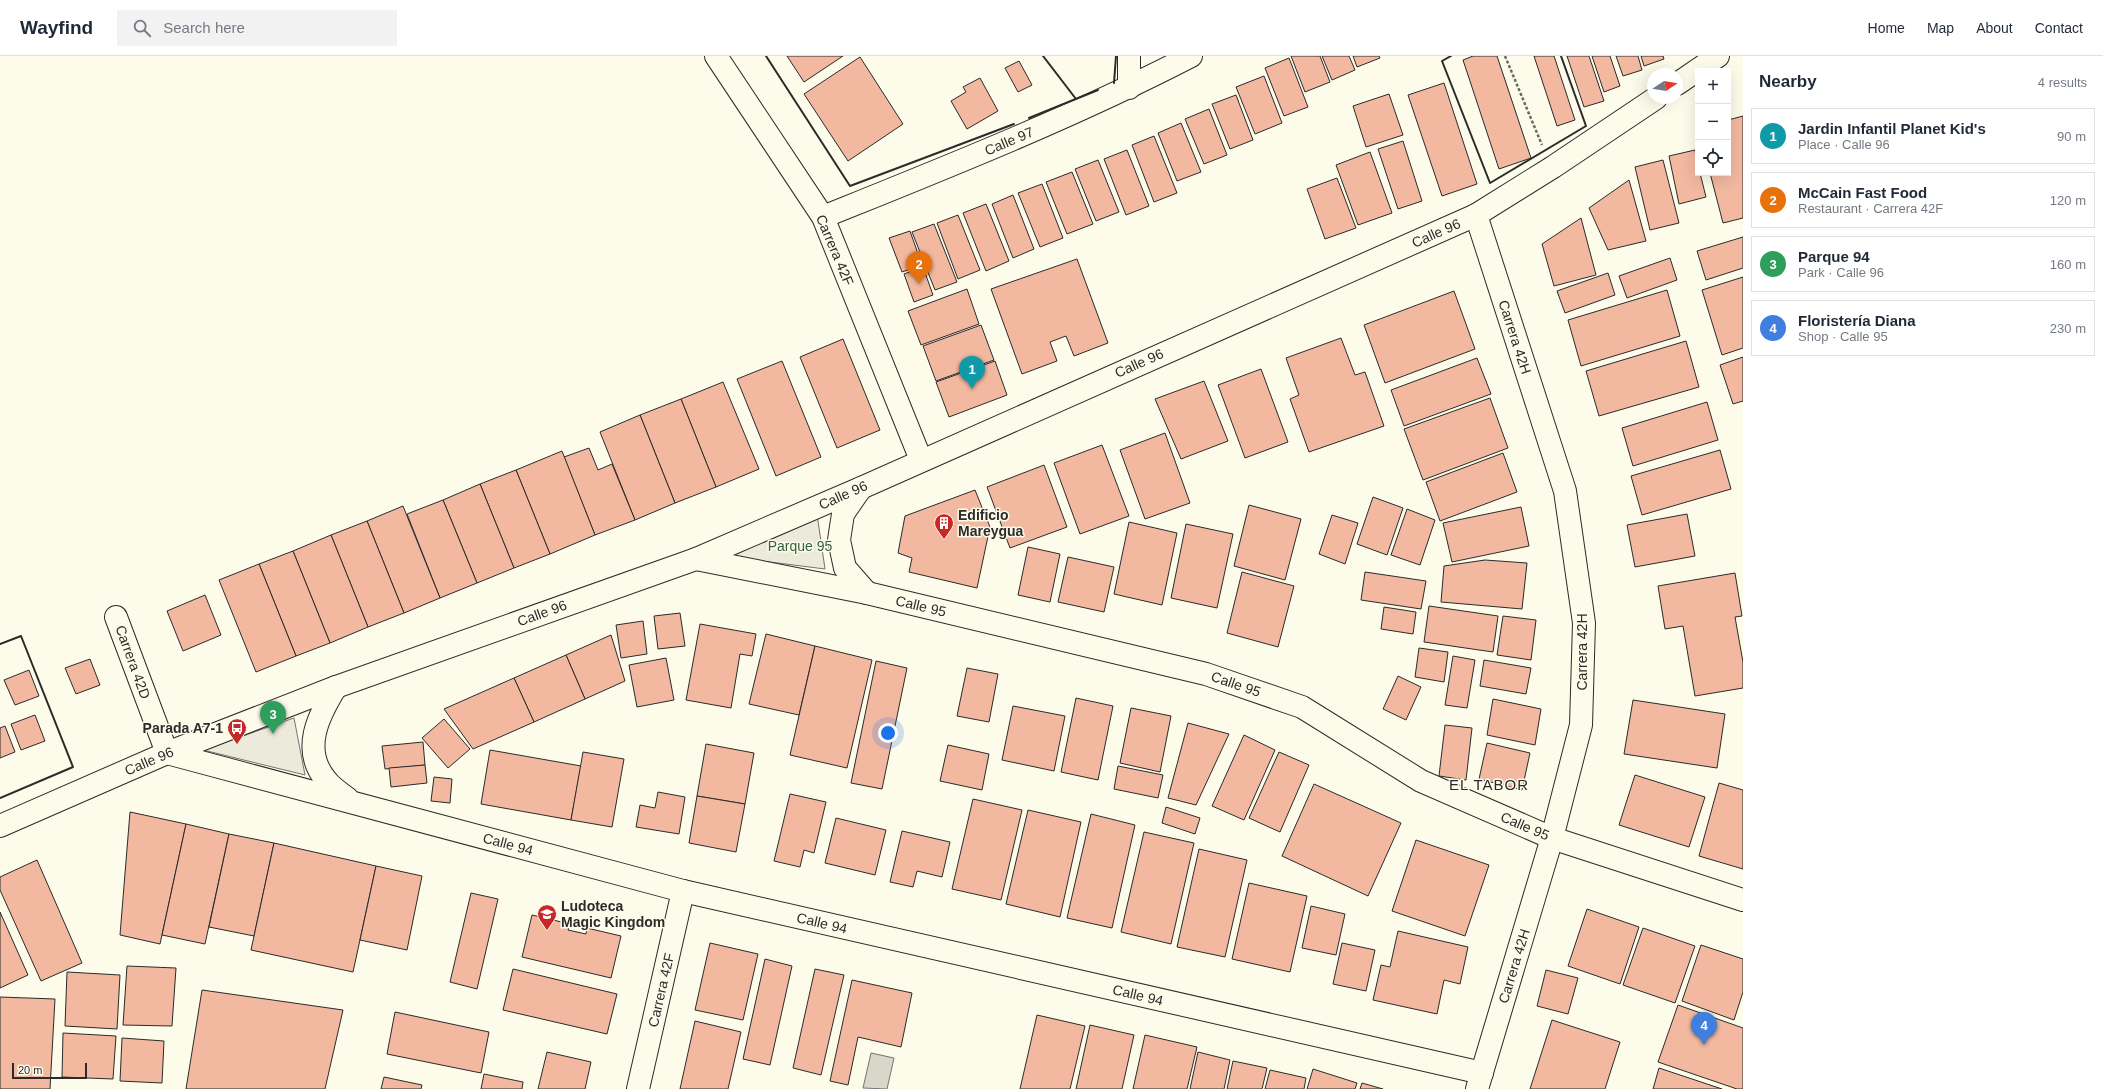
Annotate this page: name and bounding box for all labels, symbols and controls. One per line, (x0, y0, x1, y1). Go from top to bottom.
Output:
search box (117, 10, 397, 46)
text: Wayfind (20, 17, 93, 38)
icon: search (131, 17, 153, 39)
text: Search here (163, 19, 245, 36)
text: Home (1868, 20, 1905, 36)
text: Map (1927, 20, 1954, 36)
text: About (1976, 20, 2013, 36)
text: Contact (2035, 20, 2083, 36)
north arrow (1647, 68, 1683, 104)
map controls (1695, 68, 1731, 176)
button: + (1695, 68, 1731, 104)
text: Nearby (1759, 72, 1817, 91)
text: 4 results (2038, 75, 2087, 90)
button: − (1695, 104, 1731, 140)
text: Jardin Infantil Planet Kid's (1798, 120, 1986, 137)
street label: Calle 97 (982, 124, 1036, 158)
text: 1 (1769, 129, 1777, 144)
text: 90 m (2057, 129, 2086, 144)
text: Place · Calle 96 (1798, 137, 1890, 152)
button: locate (1695, 140, 1731, 176)
text: McCain Fast Food (1798, 184, 1927, 201)
text: 2 (1769, 193, 1777, 208)
text: 120 m (2050, 193, 2086, 208)
text: Restaurant · Carrera 42F (1798, 201, 1943, 216)
street label: Carrera 42F (813, 212, 857, 288)
street label: Calle 96 (1409, 215, 1463, 251)
text: Parque 94 (1798, 248, 1870, 265)
pin: 2 (906, 251, 932, 284)
text: 3 (1769, 257, 1777, 272)
text: 160 m (2050, 257, 2086, 272)
text: Park · Calle 96 (1798, 265, 1884, 280)
street label: Carrera 42H (1495, 298, 1535, 376)
text: Floristería Diana (1798, 312, 1916, 329)
text: 4 (1769, 321, 1777, 336)
text: 230 m (2050, 321, 2086, 336)
text: Shop · Calle 95 (1798, 329, 1888, 344)
street label: Calle 96 (1112, 345, 1166, 381)
pin: 1 (959, 356, 985, 389)
street label: Calle 96 (816, 477, 870, 513)
place label: Edificio Mareygua (958, 507, 1024, 539)
building icon: Edificio Mareygua (933, 512, 955, 540)
park label: Parque 95 (768, 538, 833, 554)
street label: Calle 95 (894, 592, 948, 620)
street label: Calle 96 (515, 597, 569, 629)
street label: Carrera 42H (1574, 613, 1590, 691)
street label: Carrera 42D (112, 623, 154, 701)
street label: Calle 95 (1209, 668, 1263, 700)
pin: 3 (260, 701, 286, 734)
bus stop icon: Parada A7-1 (226, 717, 248, 745)
place label: Parada A7-1 (143, 720, 223, 736)
your location (878, 723, 898, 743)
street label: Calle 96 (122, 744, 176, 778)
district label: EL TABOR (1449, 776, 1529, 793)
street label: Calle 95 (1498, 809, 1552, 843)
street label: Calle 94 (481, 830, 535, 858)
place label: Ludoteca Magic Kingdom (561, 898, 665, 930)
school or university icon: Ludoteca Magic Kingdom (536, 903, 558, 931)
street label: Calle 94 (795, 909, 849, 937)
street label: Carrera 42H (1495, 927, 1533, 1005)
street label: Carrera 42F (645, 951, 677, 1029)
street label: Calle 94 (1111, 981, 1165, 1009)
pin: 4 (1691, 1012, 1717, 1045)
scale bar (12, 1061, 87, 1080)
text: 20 m (18, 1064, 42, 1076)

